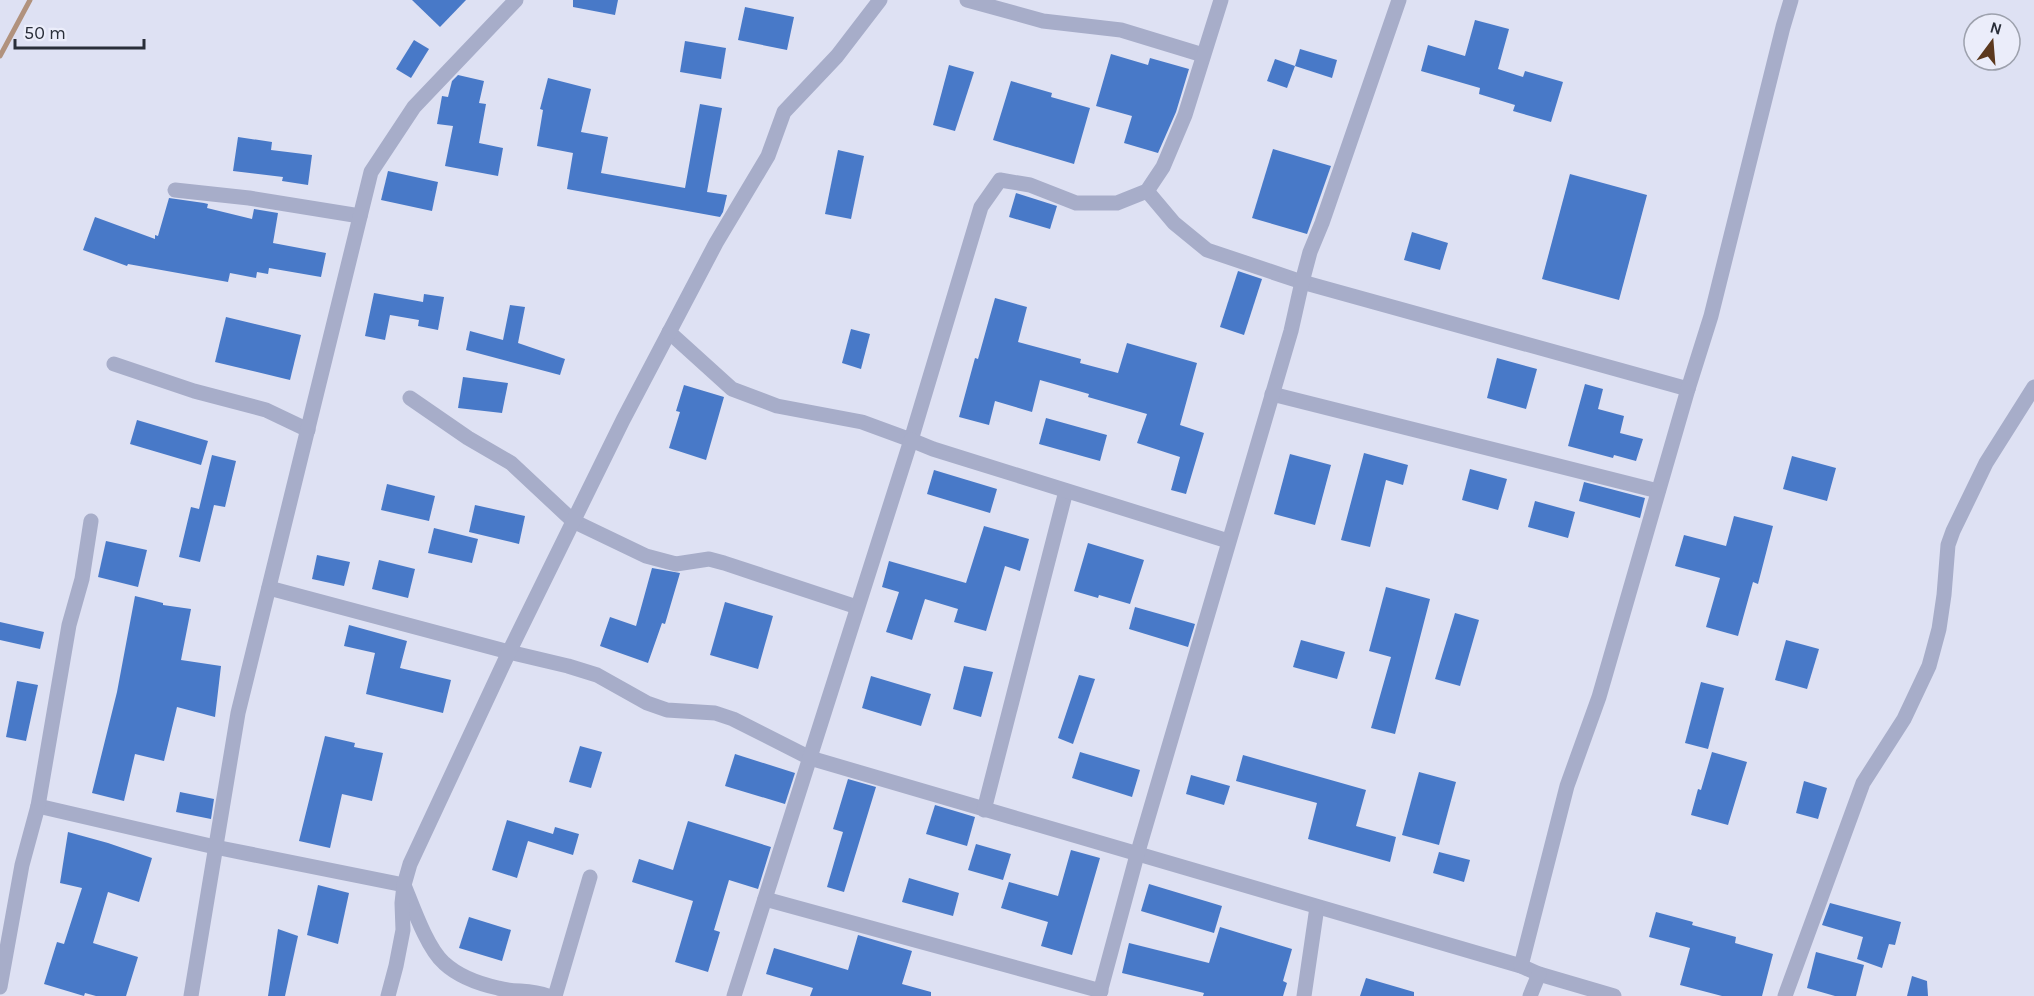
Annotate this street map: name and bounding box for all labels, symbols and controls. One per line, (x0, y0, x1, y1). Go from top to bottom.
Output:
scale bar (15, 12, 144, 50)
north arrow (1962, 12, 2022, 72)
text: N (1988, 17, 2004, 39)
text: 50 m (24, 22, 66, 44)

